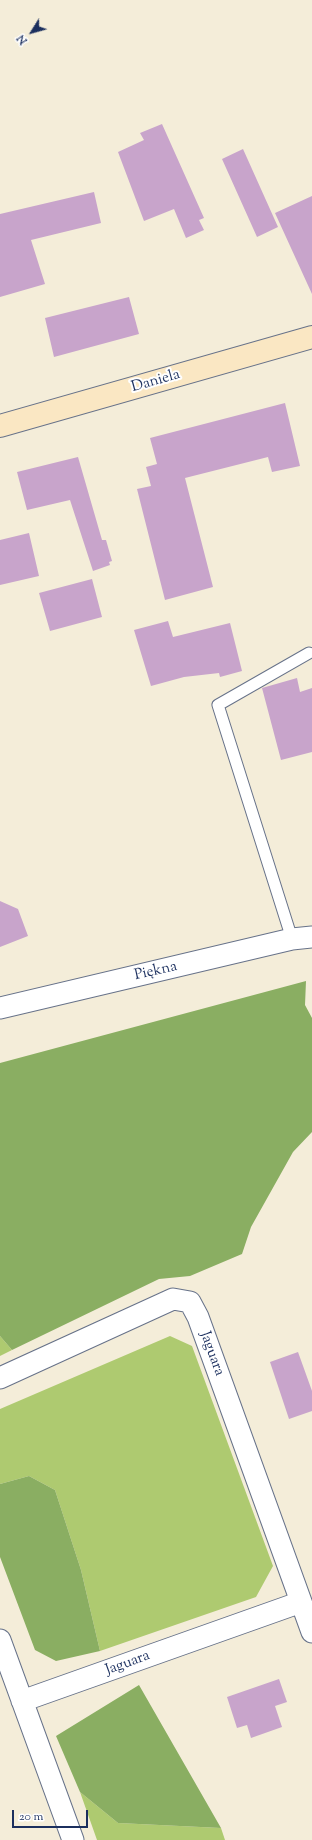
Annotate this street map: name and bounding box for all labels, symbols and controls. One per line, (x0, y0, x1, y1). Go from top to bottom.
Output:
north arrow (12, 12, 52, 52)
text: N (13, 31, 31, 48)
street label: Daniela (130, 366, 182, 398)
street label: Piękna (133, 958, 179, 986)
street label: Jaguara (195, 1329, 227, 1379)
street label: Jaguara (103, 1648, 153, 1680)
scale bar (14, 1802, 90, 1828)
text: 20 m (19, 1808, 43, 1826)

